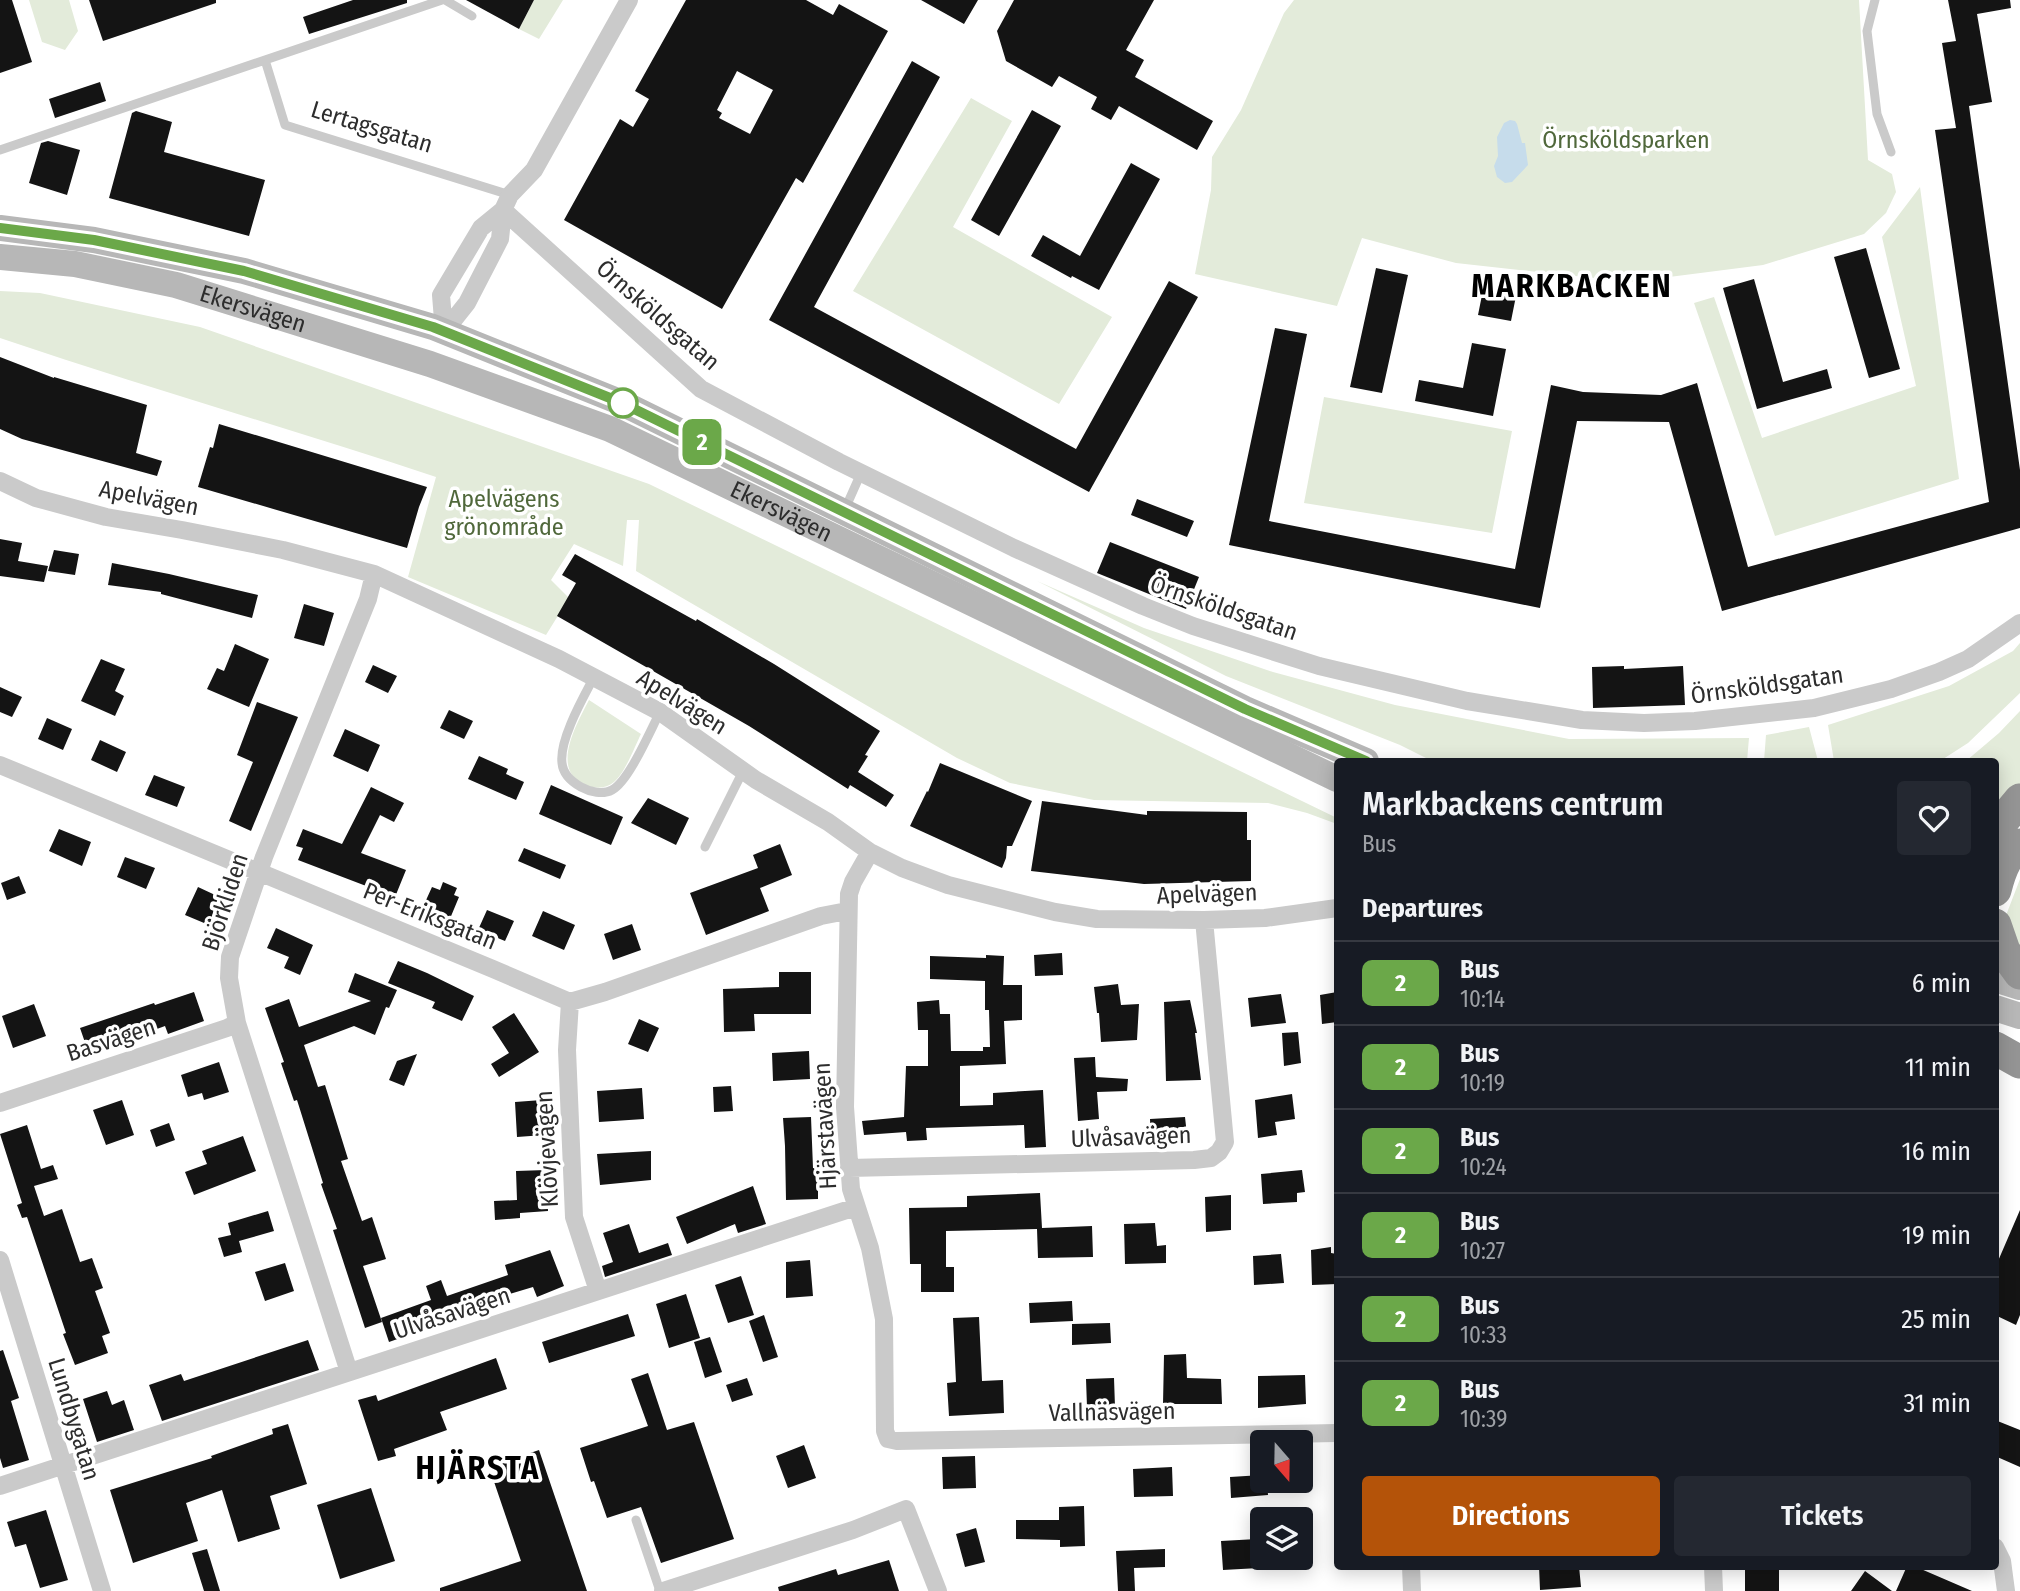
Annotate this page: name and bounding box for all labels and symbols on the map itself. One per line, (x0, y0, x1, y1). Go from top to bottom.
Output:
street label: Lertagsgatan (308, 95, 436, 159)
park label: Örnsköldsparken (1542, 126, 1710, 154)
street label: Örnsköldsgatan (591, 254, 725, 376)
district label: MARKBACKEN (1471, 267, 1673, 305)
street label: Ekersvägen (197, 279, 309, 339)
unlabelled marker (608, 388, 638, 418)
line badge: 2 (679, 419, 725, 465)
street label: Apelvägen (97, 475, 201, 521)
street label: Ekersvägen (726, 475, 837, 548)
park label: Apelvägens grönområde (444, 485, 564, 541)
street label: Örnsköldsgatan (1147, 570, 1301, 646)
street label: Örnsköldsgatan (1689, 660, 1845, 710)
street label: Apelvägen (632, 663, 732, 741)
street label: Björkliden (196, 850, 254, 954)
street label: Per-Eriksgatan (359, 877, 501, 955)
street label: Apelvägen (1156, 878, 1258, 910)
street label: Basvägen (63, 1012, 159, 1068)
street label: Hjärstavägen (808, 1062, 842, 1190)
street label: Klövjevägen (530, 1090, 564, 1208)
street label: Ulvåsavägen (1070, 1121, 1192, 1153)
street label: Ulvåsavägen (390, 1281, 514, 1345)
street label: Lundbygatan (42, 1354, 106, 1484)
street label: Vallnäsvägen (1048, 1397, 1176, 1427)
north arrow (1250, 1430, 1312, 1493)
district label: HJÄRSTA (415, 1448, 541, 1487)

